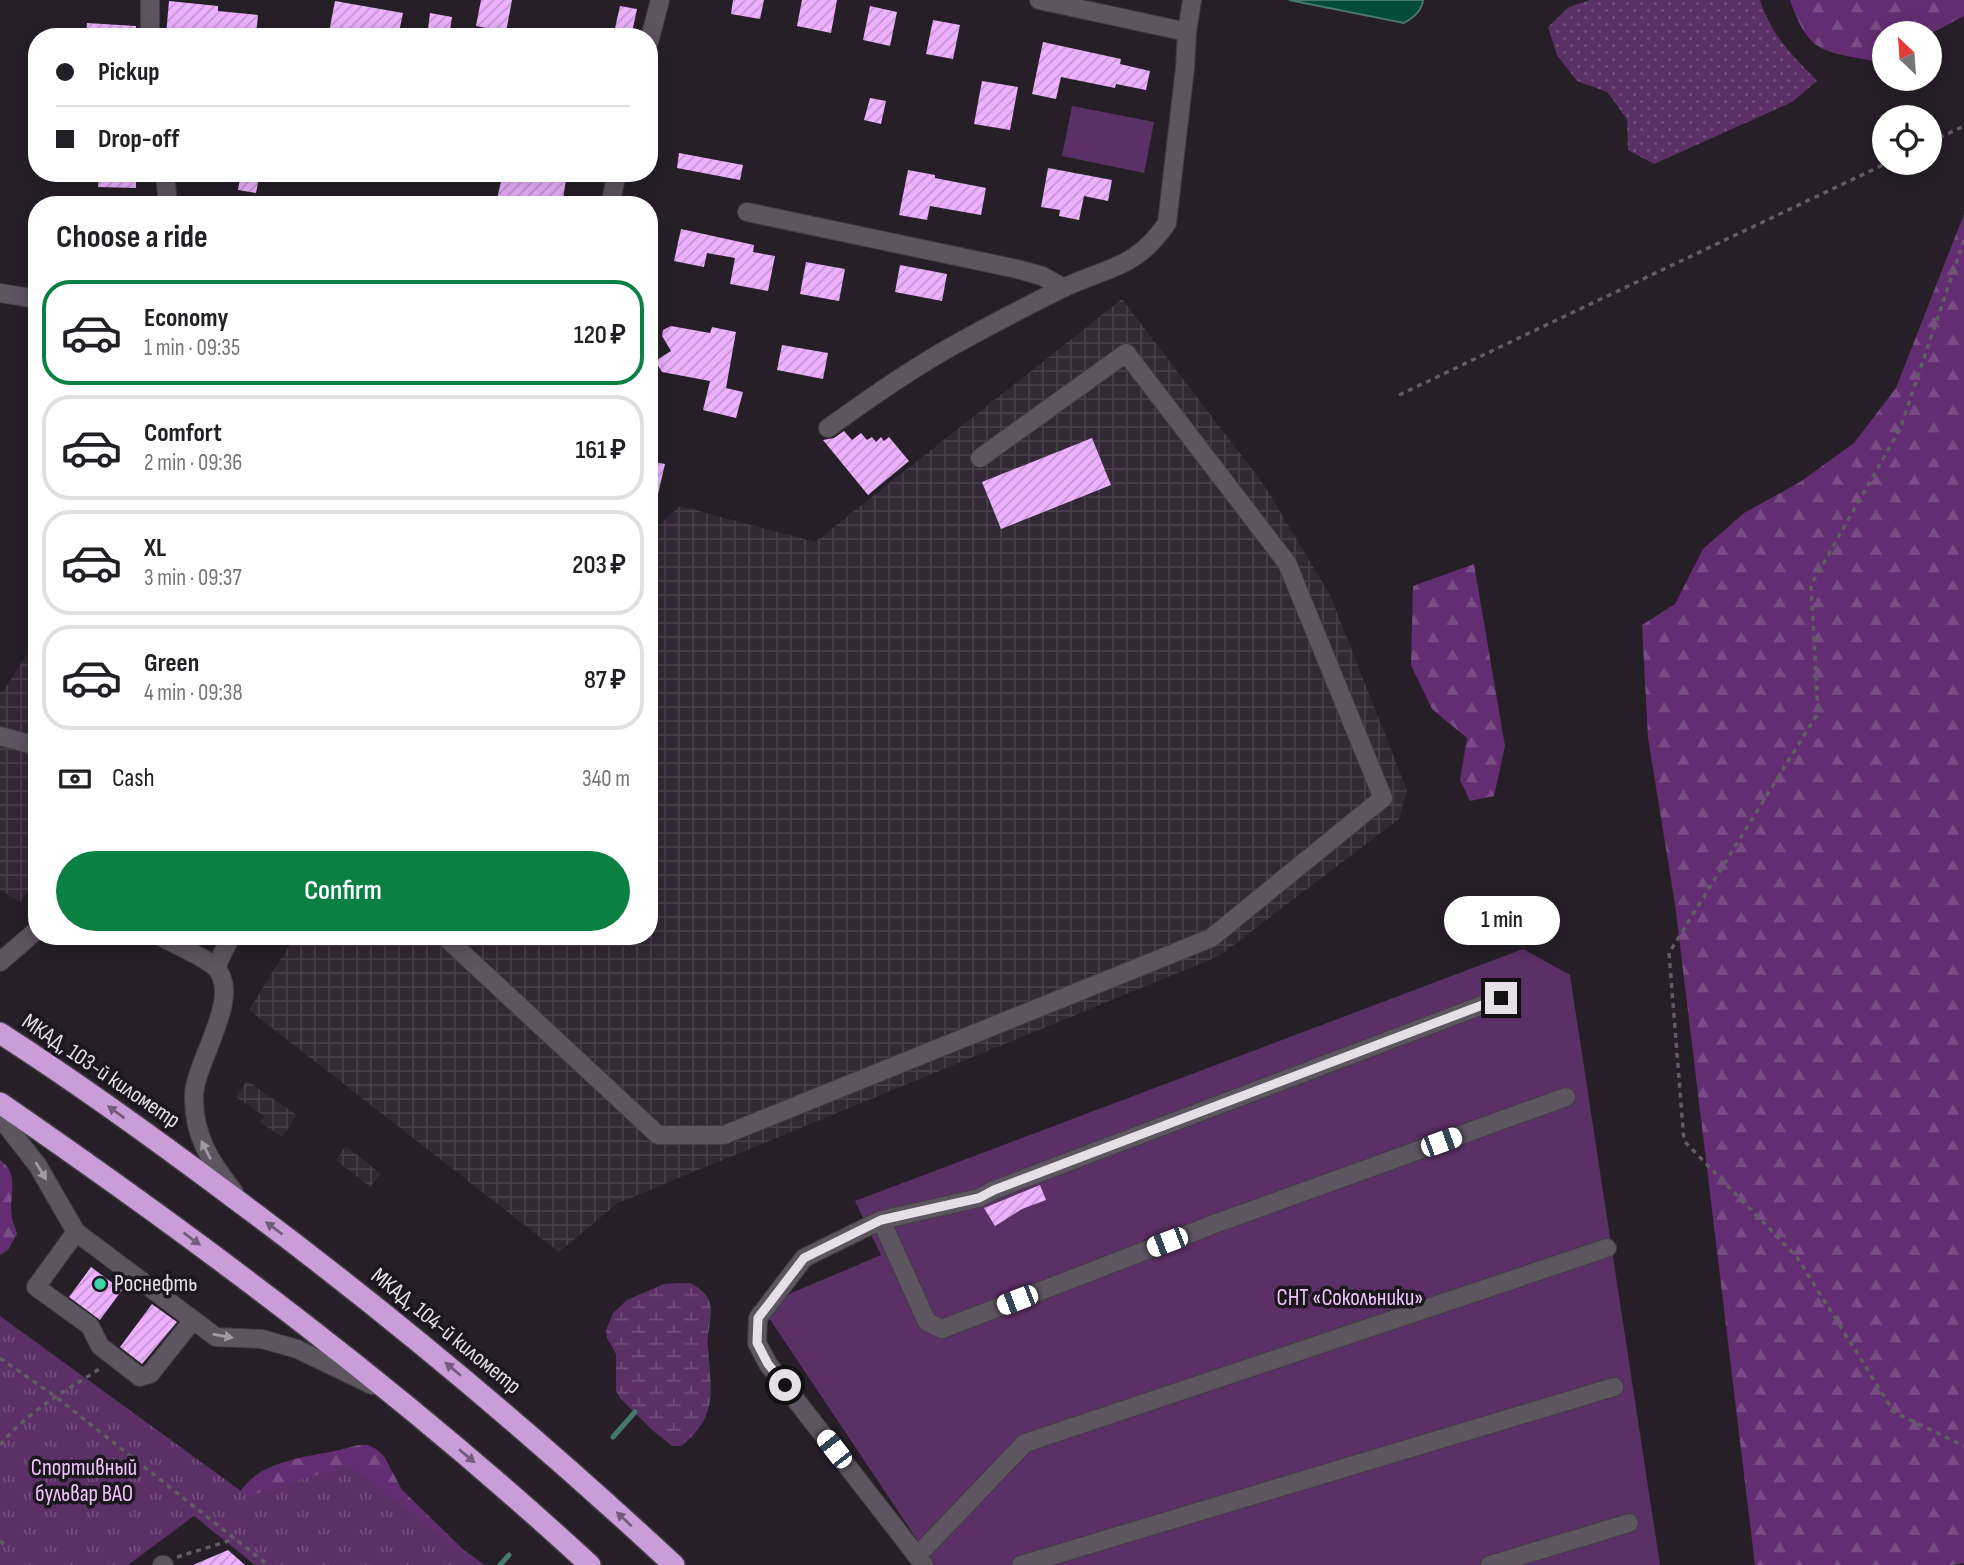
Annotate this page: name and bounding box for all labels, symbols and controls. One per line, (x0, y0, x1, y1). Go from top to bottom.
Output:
north arrow (1872, 21, 1942, 91)
map controls (1872, 21, 1942, 175)
text: Pickup (98, 57, 160, 88)
button: locate (1872, 105, 1942, 175)
text: Drop-off (98, 124, 179, 155)
text: Choose a ride (56, 218, 208, 257)
icon: car (60, 301, 123, 364)
text: Economy (144, 303, 228, 334)
text: 120 ₽ (574, 320, 626, 351)
text: 1 min · 09:35 (144, 334, 240, 362)
icon: car (60, 416, 123, 479)
text: Comfort (144, 418, 222, 449)
text: 161 ₽ (575, 435, 626, 466)
text: 2 min · 09:36 (144, 449, 242, 477)
icon: car (60, 531, 123, 594)
text: XL (144, 533, 166, 564)
text: 203 ₽ (572, 550, 626, 581)
text: 3 min · 09:37 (144, 564, 242, 592)
icon: car (60, 646, 123, 709)
text: Green (144, 648, 199, 679)
text: 87 ₽ (584, 665, 626, 696)
text: 4 min · 09:38 (144, 679, 243, 707)
icon: cash (56, 760, 94, 798)
text: Cash (112, 763, 155, 794)
text: 340 m (582, 765, 630, 793)
button: Confirm (56, 851, 630, 931)
callout: 1 min (1443, 897, 1559, 946)
text: 1 min (1481, 906, 1523, 934)
route end (1485, 982, 1517, 1014)
street label: МКАД, 103-й километр (16, 1008, 186, 1134)
one-way arrow (107, 1105, 125, 1119)
car (1418, 1125, 1465, 1159)
one-way arrow (201, 1140, 212, 1160)
one-way arrow (34, 1162, 47, 1181)
one-way arrow (266, 1221, 284, 1236)
car (1144, 1225, 1191, 1259)
one-way arrow (183, 1231, 201, 1246)
street label: МКАД, 104-й километр (365, 1262, 527, 1400)
place label: Роснефть (114, 1270, 197, 1298)
marker: Роснефть (92, 1276, 108, 1292)
car (994, 1283, 1041, 1317)
park label: СНТ «Сокольники» (1277, 1284, 1423, 1312)
one-way arrow (212, 1331, 234, 1342)
one-way arrow (444, 1361, 462, 1377)
route start (769, 1369, 801, 1401)
car (813, 1426, 856, 1472)
one-way arrow (458, 1448, 475, 1463)
park label: Спортивный бульвар ВАО (31, 1454, 137, 1508)
one-way arrow (616, 1511, 633, 1527)

